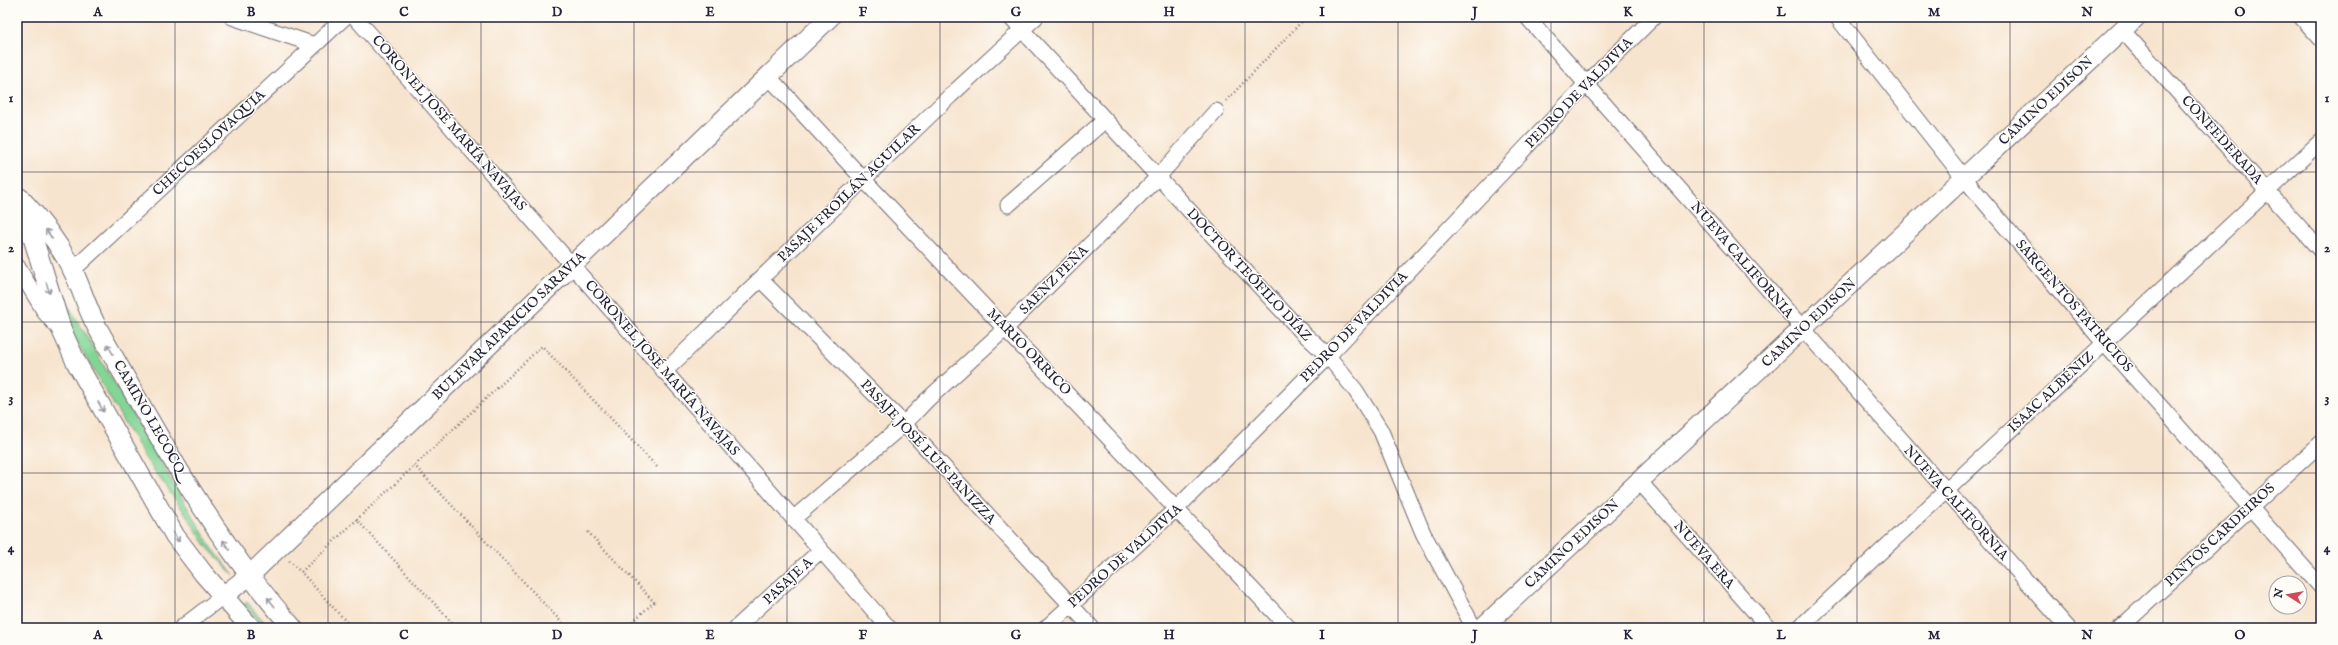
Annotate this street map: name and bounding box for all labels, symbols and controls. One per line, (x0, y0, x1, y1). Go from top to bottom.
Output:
text: A (93, 4, 104, 21)
text: B (247, 4, 256, 21)
text: C (399, 4, 409, 21)
text: D (552, 4, 563, 21)
text: E (705, 4, 715, 21)
text: F (859, 4, 868, 21)
text: G (1011, 4, 1022, 21)
text: H (1163, 4, 1175, 21)
text: I (1319, 4, 1325, 21)
text: J (1470, 4, 1478, 21)
text: K (1623, 4, 1633, 21)
text: L (1775, 4, 1786, 21)
text: M (1928, 4, 1941, 21)
text: N (2080, 4, 2093, 21)
text: O (2235, 4, 2246, 21)
street label: CORONEL JOSÉ MARÍA NAVAJAS (368, 31, 531, 215)
street label: PEDRO DE VALDIVIA (1521, 33, 1637, 152)
street label: CAMINO EDISON (1995, 53, 2097, 149)
street label: CHECOESLOVAQUIA (149, 86, 270, 200)
text: 1 (9, 90, 14, 107)
text: 1 (2325, 90, 2330, 107)
street label: CONFEDERADA (2177, 92, 2267, 189)
street label: PASAJE FROILÁN AGUILAR (773, 119, 924, 266)
street label: NUEVA CALIFORNIA (1687, 198, 1798, 322)
street label: DOCTOR TEÓFILO DÍAZ (1183, 204, 1316, 345)
one-way arrow (45, 229, 53, 240)
street label: SARGENTOS PATRICIOS (2011, 236, 2137, 376)
text: 2 (8, 240, 14, 257)
text: 2 (2324, 240, 2330, 257)
street label: SAENZ PEÑA (1015, 241, 1093, 318)
street label: BULEVAR APARICIO SARAVIA (429, 247, 590, 404)
street label: PEDRO DE VALDIVIA (1296, 267, 1412, 386)
street label: CAMINO EDISON (1758, 275, 1860, 371)
street label: CORONEL JOSÉ MARÍA NAVAJAS (581, 276, 744, 460)
one-way arrow (45, 282, 53, 294)
street label: MARIO ORRICO (983, 305, 1075, 399)
one-way arrow (105, 343, 113, 355)
street label: ISAAC ALBÉNIZ (2003, 347, 2098, 437)
street label: CAMINO LECOCQ (109, 357, 194, 486)
street label: PASAJE JOSÉ LUIS PANIZZA (856, 375, 1001, 528)
text: 3 (9, 390, 14, 407)
text: 3 (2325, 390, 2330, 407)
one-way arrow (97, 401, 105, 413)
street label: NUEVA CALIFORNIA (1900, 442, 2013, 565)
street label: PINTOS CARDEIROS (2161, 479, 2279, 591)
street label: CAMINO EDISON (1521, 496, 1623, 592)
street label: PEDRO DE VALDIVIA (1064, 500, 1186, 612)
street label: NUEVA ERA (1670, 517, 1739, 593)
one-way arrow (172, 531, 180, 542)
one-way arrow (222, 539, 230, 550)
text: 4 (8, 540, 15, 557)
text: 4 (2324, 540, 2331, 557)
street label: PASAJE A (759, 553, 817, 609)
north arrow (2268, 575, 2308, 615)
text: N (2271, 587, 2287, 600)
one-way arrow (266, 597, 275, 608)
text: A (93, 627, 104, 644)
text: B (247, 627, 256, 644)
text: C (399, 627, 409, 644)
text: D (552, 627, 563, 644)
text: E (705, 627, 715, 644)
text: F (859, 627, 868, 644)
text: G (1011, 627, 1022, 644)
text: H (1163, 627, 1175, 644)
text: I (1319, 627, 1325, 644)
text: J (1470, 627, 1478, 644)
text: K (1623, 627, 1633, 644)
text: L (1775, 627, 1786, 644)
text: M (1928, 627, 1941, 644)
text: N (2080, 627, 2093, 644)
text: O (2235, 627, 2246, 644)

